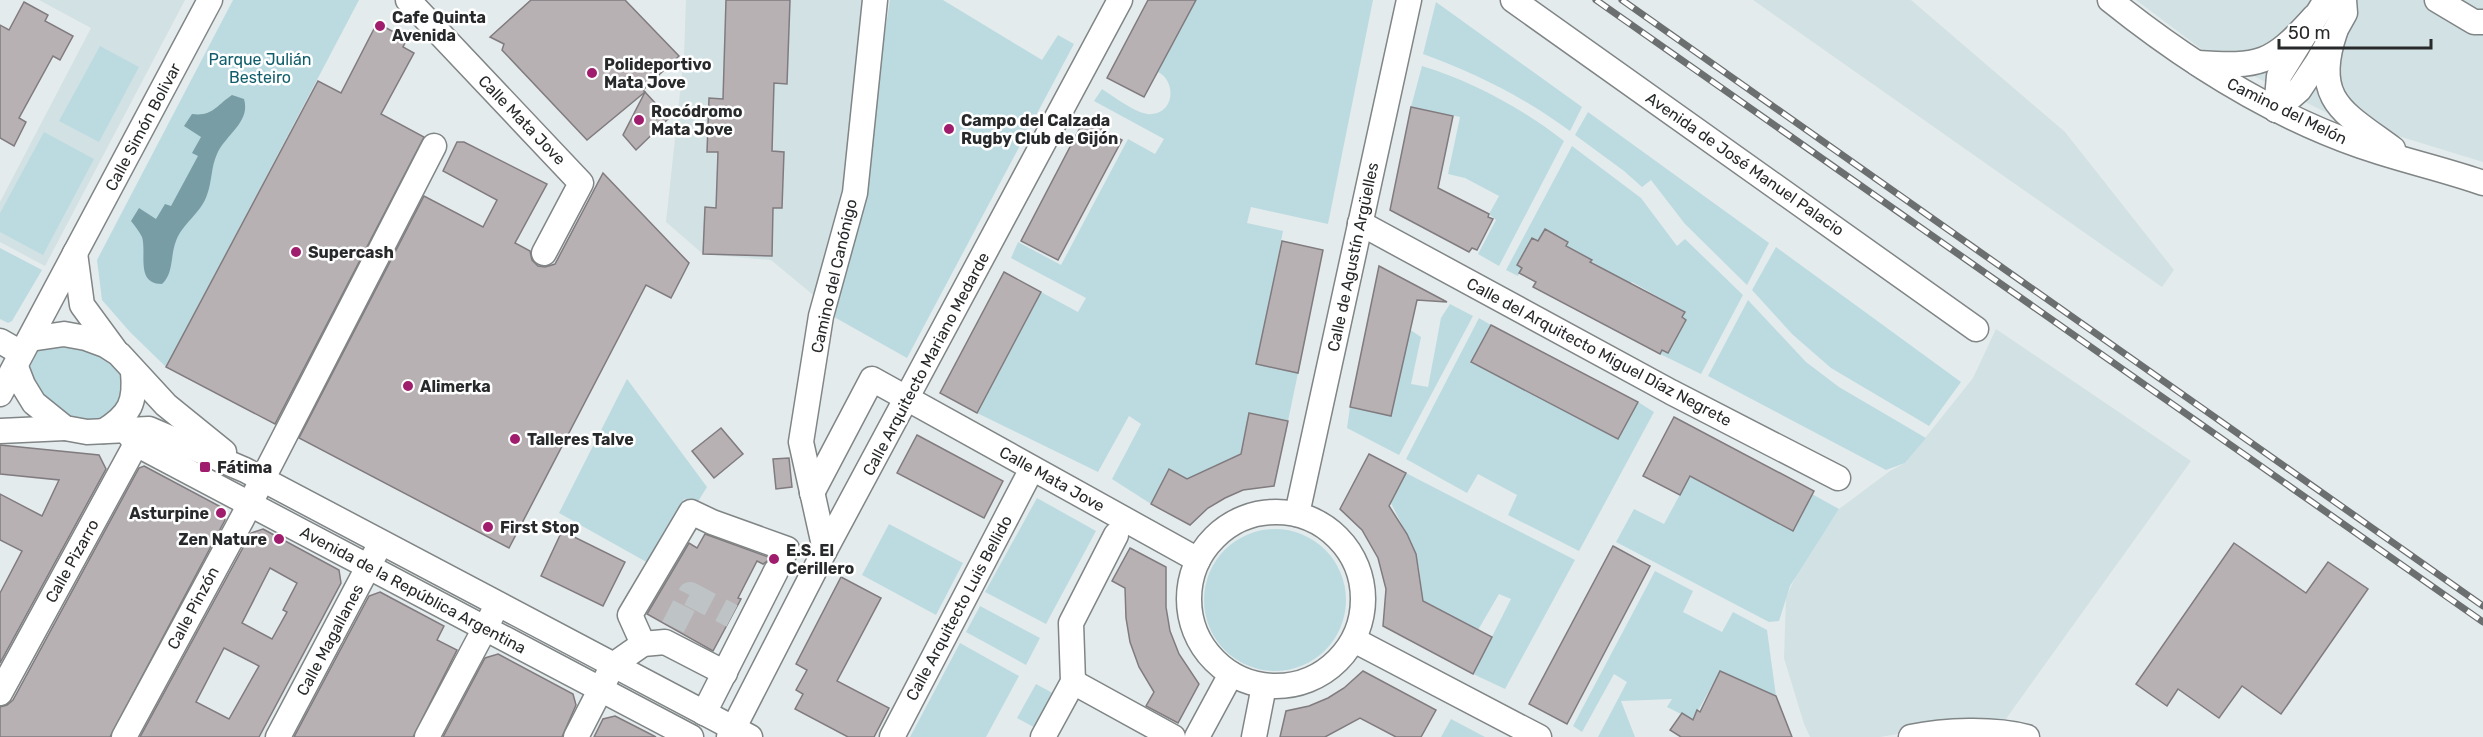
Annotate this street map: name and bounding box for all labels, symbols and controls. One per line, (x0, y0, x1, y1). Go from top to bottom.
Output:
place label: Cafe Quinta Avenida (392, 8, 486, 45)
scale bar (2279, 12, 2430, 50)
marker: Cafe Quinta Avenida (373, 19, 387, 33)
text: 50 m (2288, 22, 2331, 44)
park label: Parque Julián Besteiro (209, 50, 311, 87)
place label: Polideportivo Mata Jove (604, 55, 712, 92)
street label: Calle Simón Bolivar (101, 60, 185, 194)
marker: Polideportivo Mata Jove (585, 66, 599, 80)
street label: Calle Mata Jove (474, 71, 570, 169)
street label: Camino del Melón (2224, 74, 2350, 148)
street label: Avenida de José Manuel Palacio (1642, 88, 1848, 240)
place label: Rocódromo Mata Jove (651, 102, 743, 139)
place label: Campo del Calzada Rugby Club de Gijón (961, 111, 1118, 148)
marker: Rocódromo Mata Jove (632, 113, 646, 127)
marker: Campo del Calzada Rugby Club de Gijón (942, 122, 956, 136)
street label: Calle de Agustín Argüelles (1324, 161, 1382, 353)
street label: Camino del Canónigo (807, 197, 861, 355)
place label: Supercash (308, 243, 394, 262)
marker: Supercash (289, 245, 303, 259)
street label: Calle Arquitecto Mariano Medarde (859, 249, 993, 479)
street label: Calle del Arquitecto Miguel Díaz Negrete (1463, 274, 1735, 430)
place label: Alimerka (420, 377, 491, 396)
marker: Alimerka (401, 379, 415, 393)
place label: Talleres Talve (527, 430, 634, 449)
marker: Talleres Talve (508, 432, 522, 446)
street label: Calle Mata Jove (996, 442, 1108, 516)
place label: Fátima (217, 458, 272, 477)
marker: Fátima (198, 460, 212, 474)
place label: Asturpine (129, 504, 209, 523)
marker: Asturpine (214, 506, 228, 520)
street label: Calle Arquitecto Luis Bellido (902, 512, 1016, 704)
street label: Calle Pizarro (41, 516, 103, 606)
place label: First Stop (500, 518, 579, 537)
marker: First Stop (481, 520, 495, 534)
street label: Avenida de la República Argentina (297, 522, 529, 658)
place label: Zen Nature (178, 530, 267, 549)
marker: Zen Nature (272, 532, 286, 546)
place label: E.S. El Cerillero (786, 541, 854, 578)
marker: E.S. El Cerillero (767, 552, 781, 566)
street label: Calle Pinzón (163, 563, 223, 653)
street label: Calle Magallanes (293, 581, 367, 699)

